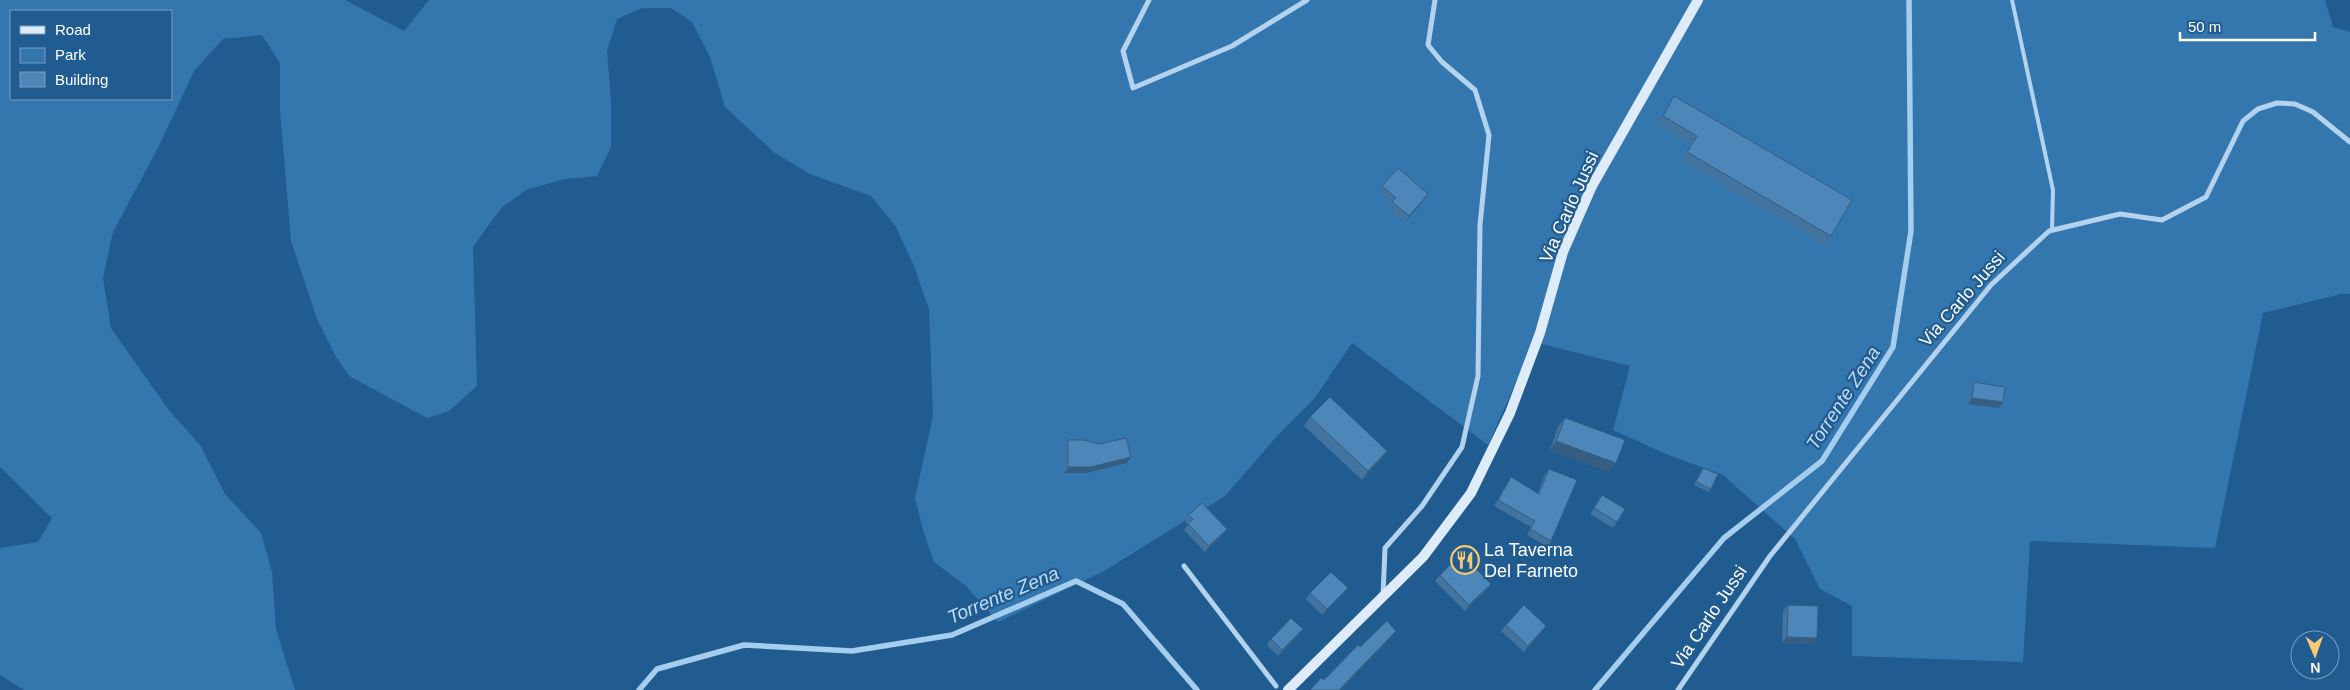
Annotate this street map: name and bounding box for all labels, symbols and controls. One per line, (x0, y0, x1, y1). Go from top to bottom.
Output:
legend (10, 10, 172, 100)
scale bar (2180, 10, 2315, 42)
text: 50 m (2188, 18, 2221, 35)
text: Road (55, 21, 91, 38)
text: Park (55, 46, 86, 63)
text: Building (55, 71, 108, 88)
street label: Via Carlo Jussi (1536, 148, 1602, 266)
street label: Via Carlo Jussi (1915, 247, 2009, 351)
water label: Torrente Zena (1802, 343, 1884, 453)
place label: La Taverna Del Farneto (1484, 540, 1578, 581)
restaurant icon: La Taverna Del Farneto (1450, 545, 1480, 575)
water label: Torrente Zena (944, 562, 1062, 628)
street label: Via Carlo Jussi (1667, 562, 1751, 672)
north arrow (2290, 630, 2340, 680)
text: N (2310, 660, 2321, 676)

